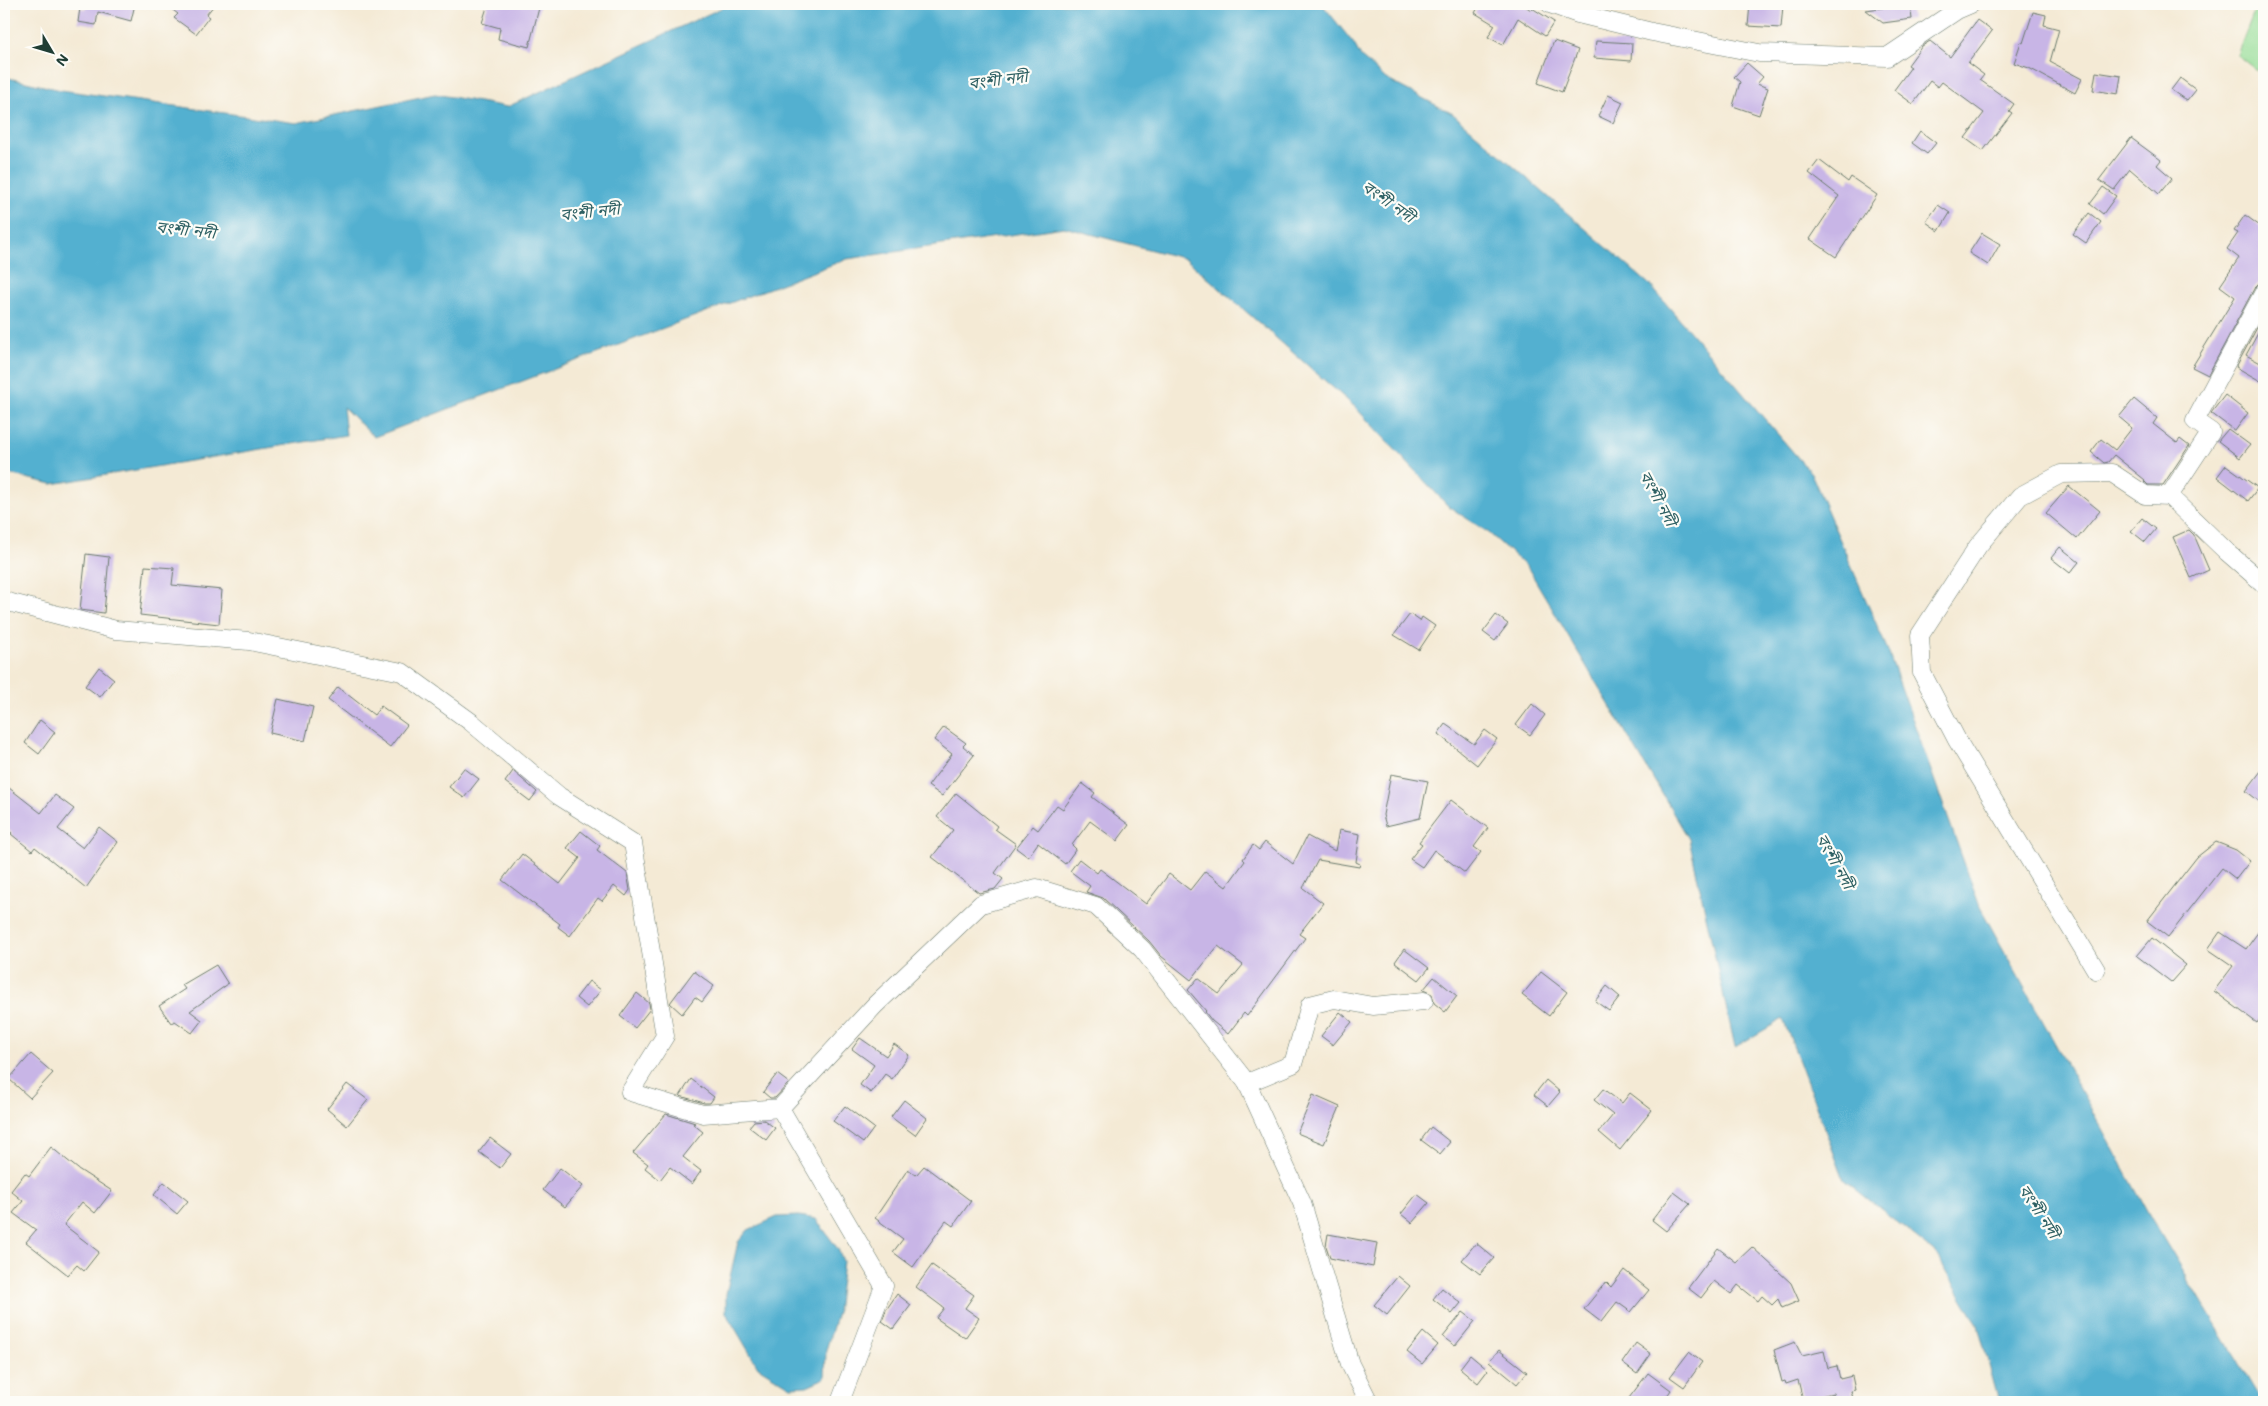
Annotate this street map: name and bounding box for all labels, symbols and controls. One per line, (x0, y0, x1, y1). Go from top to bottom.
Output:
north arrow (28, 28, 78, 78)
text: N (52, 50, 73, 70)
water label: বংশী নদী (967, 65, 1032, 93)
water label: বংশী নদী (1359, 175, 1422, 228)
water label: বংশী নদী (559, 197, 623, 225)
water label: বংশী নদী (155, 215, 219, 243)
water label: বংশী নদী (1636, 467, 1684, 532)
water label: বংশী নদী (1812, 830, 1861, 895)
water label: বংশী নদী (2015, 1180, 2067, 1244)

